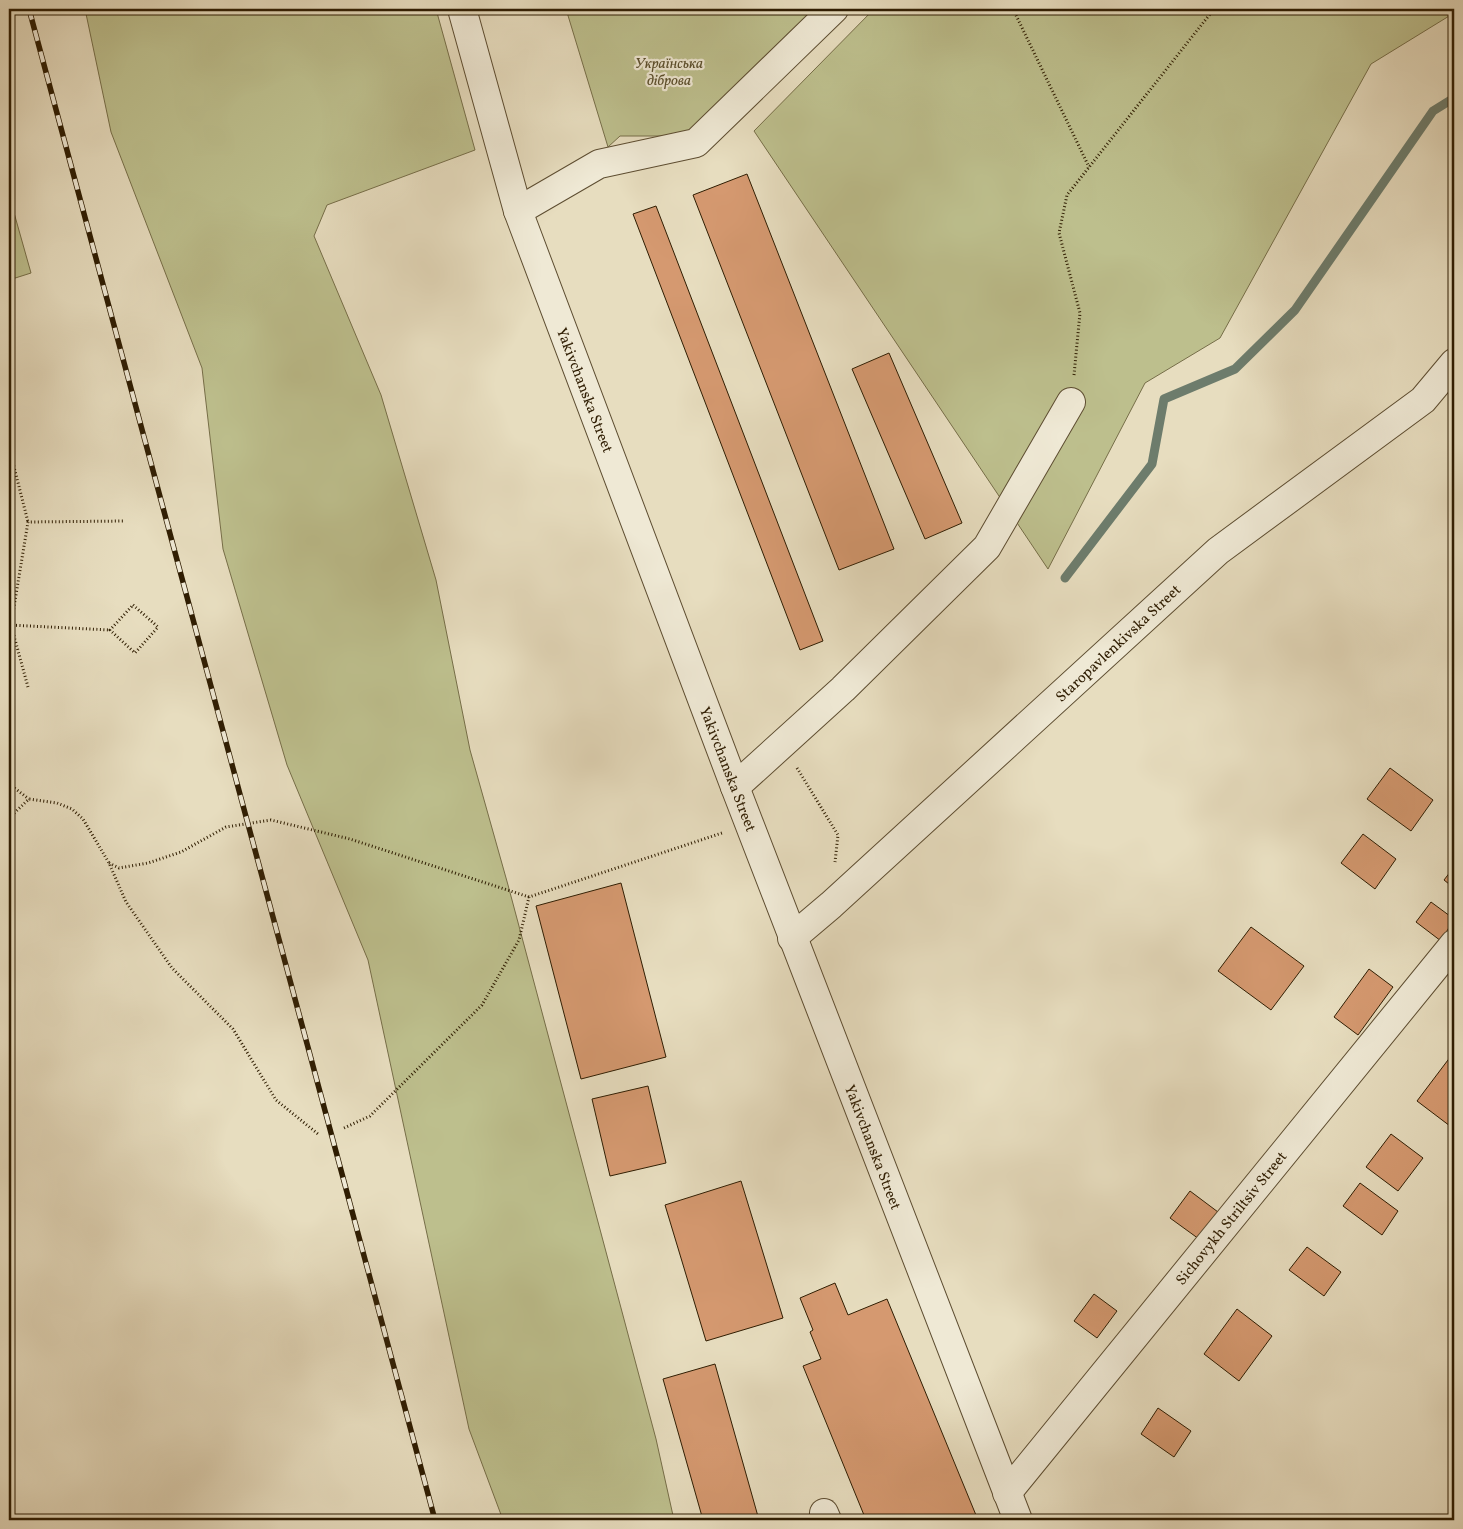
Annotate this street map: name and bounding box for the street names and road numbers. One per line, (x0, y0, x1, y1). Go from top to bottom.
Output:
street label: Yakivchanska Street (550, 325, 617, 456)
street label: Staropavlenkivska Street (1052, 580, 1186, 708)
street label: Yakivchanska Street (693, 704, 760, 835)
street label: Yakivchanska Street (838, 1082, 905, 1213)
street label: Sichovykh Striltsiv Street (1171, 1147, 1293, 1290)

